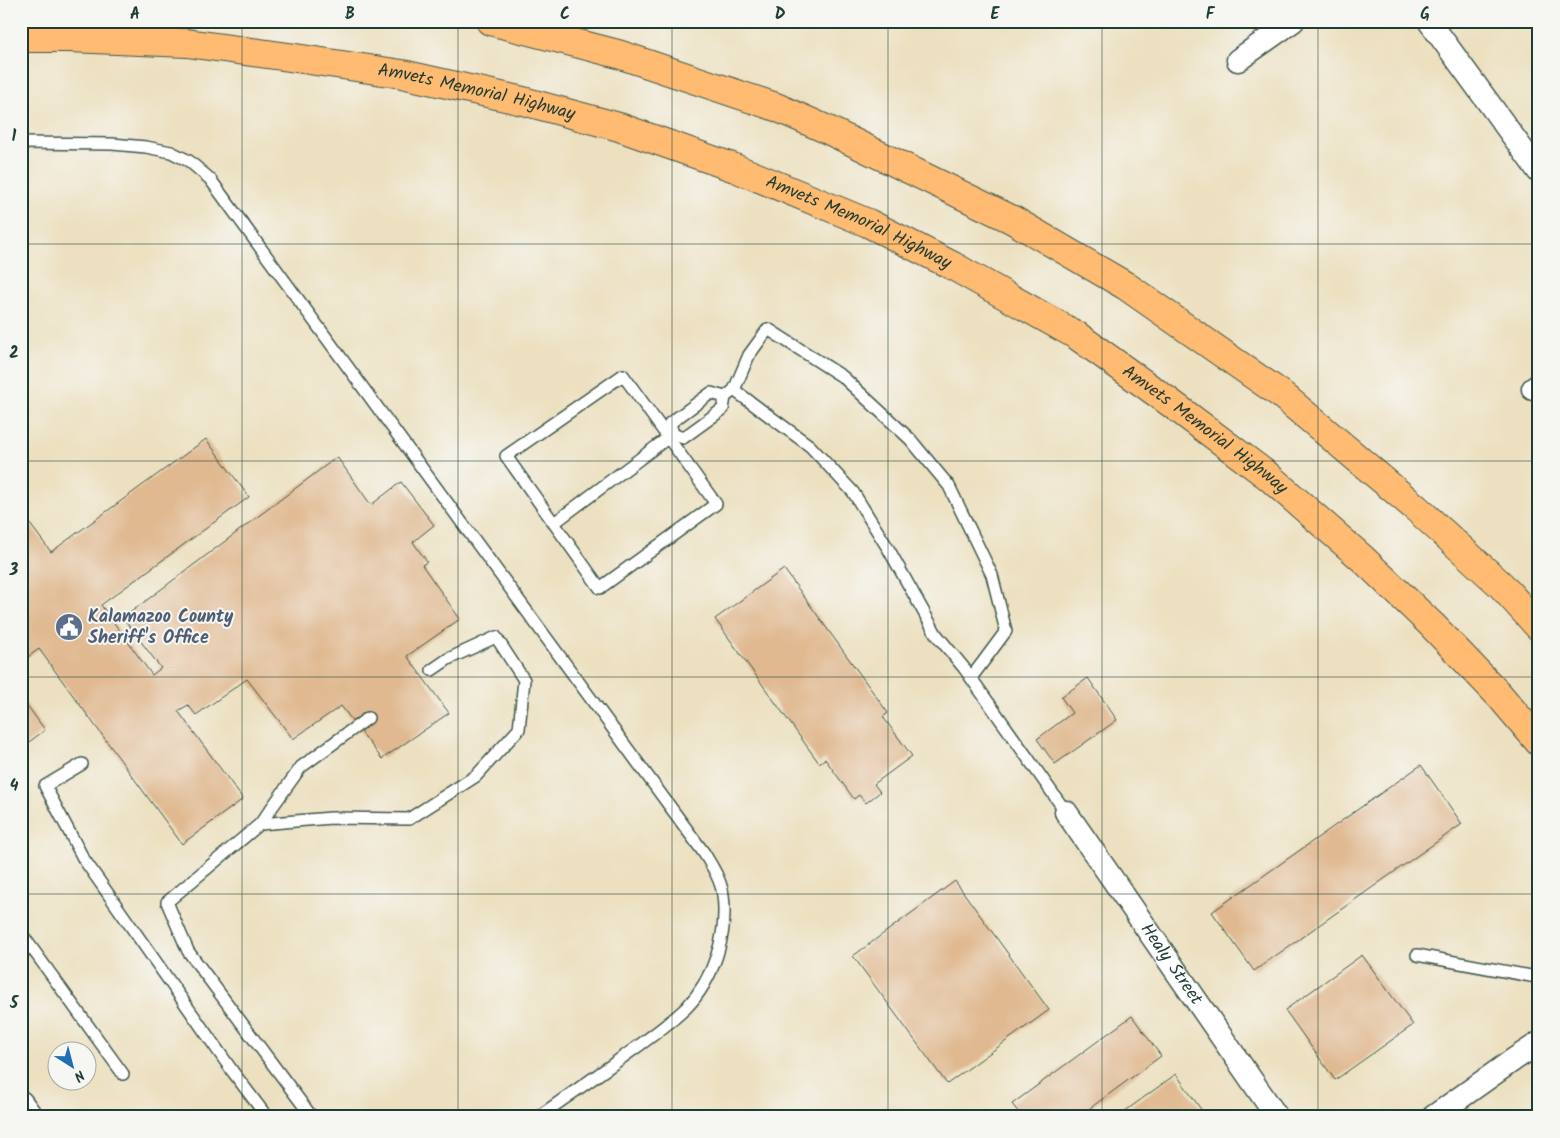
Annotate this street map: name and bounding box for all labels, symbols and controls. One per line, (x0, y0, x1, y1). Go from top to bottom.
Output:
text: A (130, 2, 140, 27)
text: B (345, 2, 355, 27)
text: C (560, 2, 570, 27)
text: D (775, 2, 786, 27)
text: E (991, 2, 1001, 27)
text: F (1206, 2, 1216, 27)
text: G (1420, 2, 1430, 27)
street label: Amvets Memorial Highway (376, 56, 579, 129)
text: 1 (12, 124, 17, 149)
street label: Amvets Memorial Highway (761, 168, 957, 278)
text: 2 (9, 341, 19, 366)
street label: Amvets Memorial Highway (1116, 358, 1295, 502)
text: 3 (9, 558, 19, 583)
place label: Kalamazoo County Sheriff's Office (88, 603, 234, 653)
public building icon: Kalamazoo County Sheriff's Office (54, 612, 84, 642)
text: 4 (10, 774, 19, 799)
street label: Healy Street (1132, 917, 1211, 1012)
text: 5 (9, 991, 20, 1016)
north arrow (48, 1040, 98, 1090)
text: N (69, 1064, 89, 1087)

